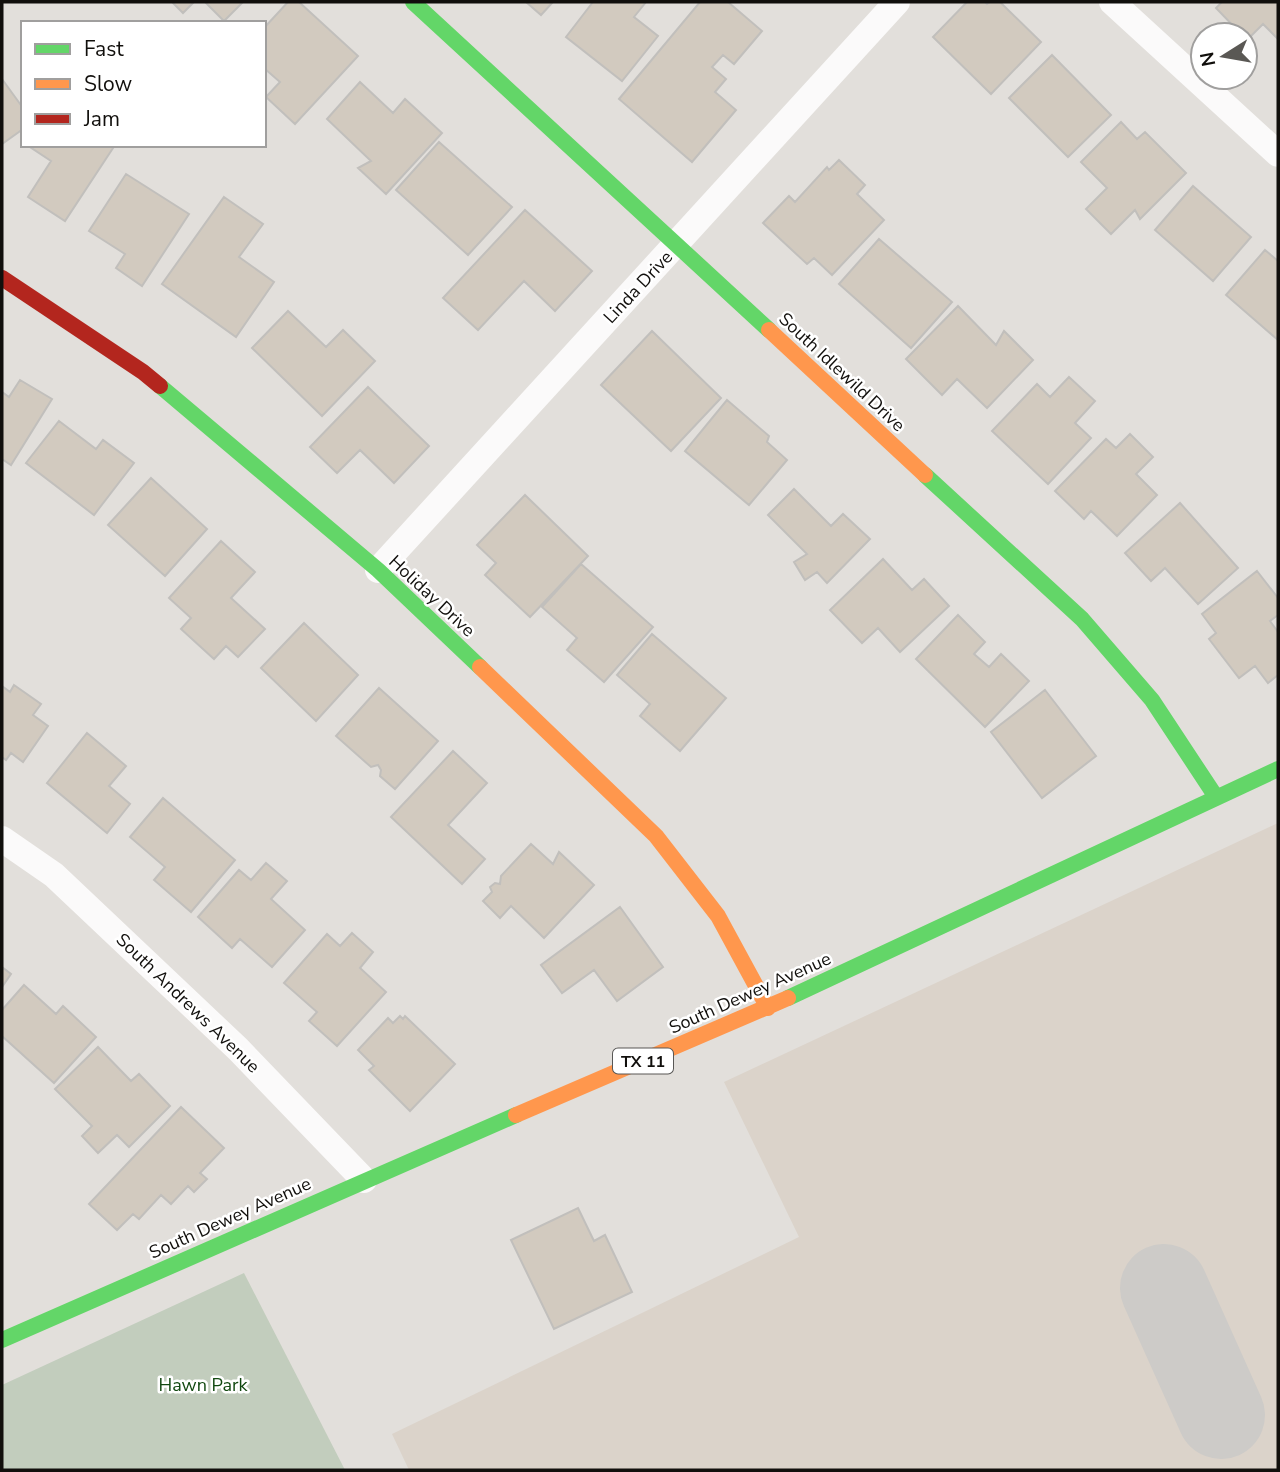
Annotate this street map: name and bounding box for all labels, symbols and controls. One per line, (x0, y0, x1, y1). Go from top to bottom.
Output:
legend (21, 21, 266, 147)
north arrow (1189, 21, 1259, 91)
text: Fast (84, 35, 124, 63)
text: N (1194, 50, 1222, 69)
text: Slow (84, 70, 133, 98)
text: Jam (83, 105, 120, 133)
street label: Linda Drive (598, 245, 678, 329)
street label: South Idlewild Drive (774, 307, 910, 437)
street label: Holiday Drive (384, 550, 480, 642)
street label: South Andrews Avenue (111, 928, 265, 1078)
street label: South Dewey Avenue (665, 946, 835, 1040)
road number: TX 11 (613, 1049, 673, 1074)
street label: South Dewey Avenue (145, 1171, 315, 1265)
park label: Hawn Park (158, 1373, 249, 1397)

